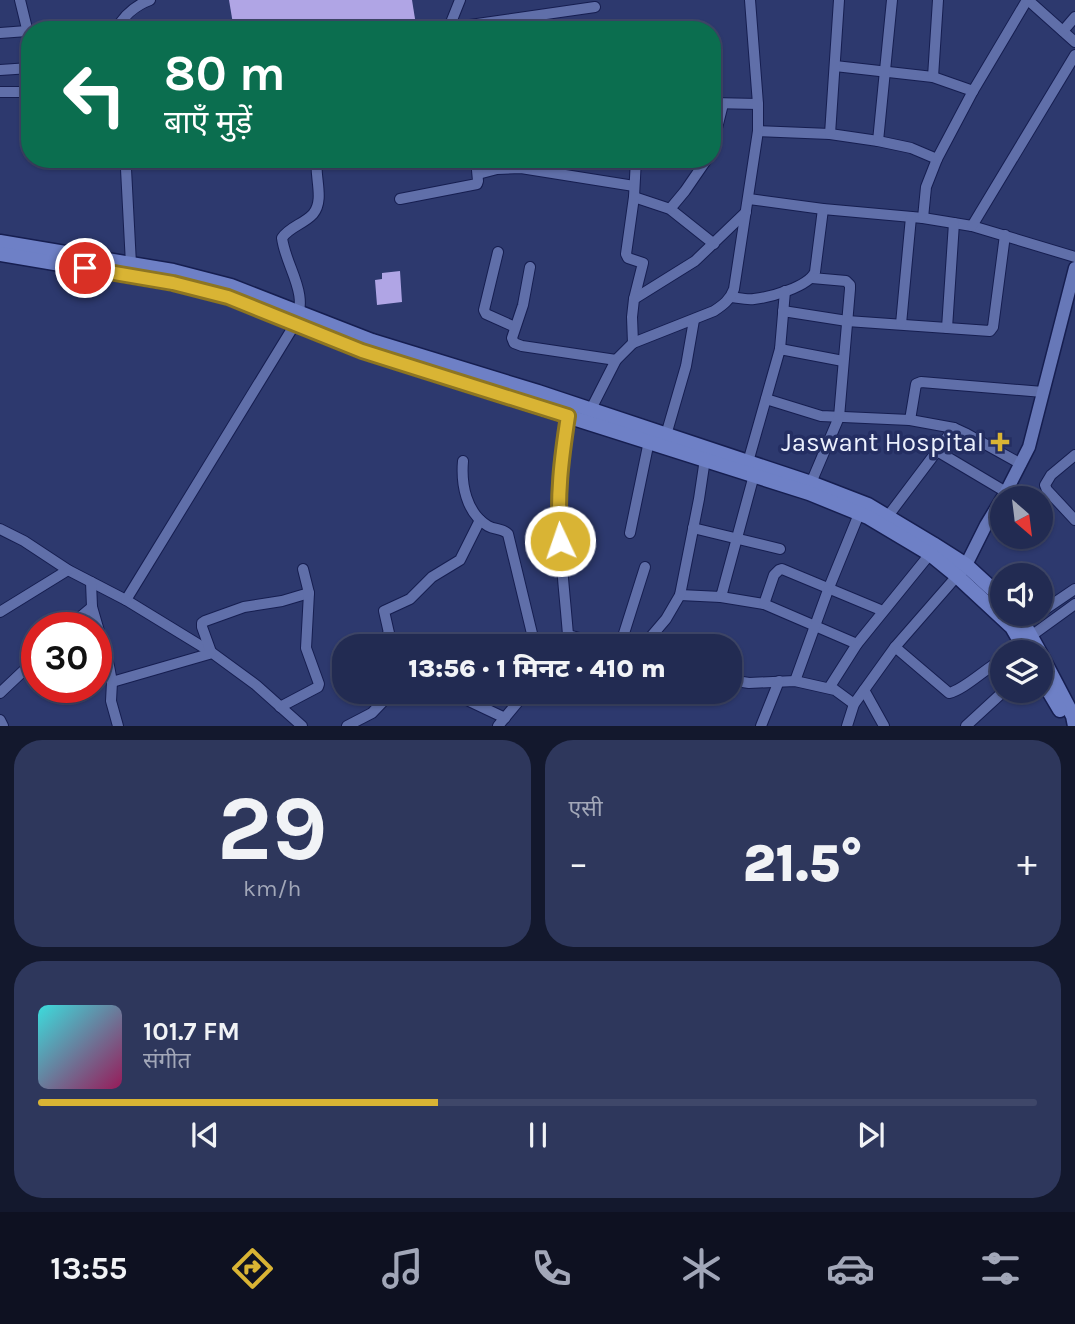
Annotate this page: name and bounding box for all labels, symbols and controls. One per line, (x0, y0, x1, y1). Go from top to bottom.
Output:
text: 80 m (164, 45, 286, 102)
icon: left (49, 49, 140, 140)
text: बाएँ मुड़ें (164, 104, 252, 141)
pin (55, 238, 115, 298)
icon: arrive (66, 249, 104, 287)
place label: Jaswant Hospital (781, 427, 984, 458)
marker: Jaswant Hospital (990, 432, 1010, 452)
north arrow (990, 486, 1054, 550)
map controls (990, 486, 1053, 703)
position arrow (523, 504, 597, 578)
button: sound (990, 563, 1053, 626)
speed limit sign: 30 (21, 612, 112, 703)
button: layers (990, 640, 1053, 703)
text: 13:56 · 1 मिनट · 410 m (408, 653, 666, 684)
text: 29 (217, 776, 328, 882)
text: एसी (569, 795, 603, 822)
text: 21.5° (743, 833, 863, 894)
text: − (569, 841, 588, 886)
text: + (1017, 841, 1037, 886)
text: km/h (243, 875, 301, 902)
text: 101.7 FM (143, 1016, 240, 1047)
text: संगीत (143, 1047, 191, 1074)
icon: previous (186, 1116, 224, 1154)
icon: pause (519, 1116, 557, 1154)
icon: next (852, 1116, 890, 1154)
icon: directions (228, 1244, 277, 1293)
icon: music (378, 1244, 427, 1293)
icon: phone (527, 1244, 576, 1293)
icon: climate (677, 1244, 726, 1293)
icon: car (826, 1244, 875, 1293)
icon: filters (976, 1244, 1025, 1293)
text: 13:55 (50, 1250, 127, 1287)

